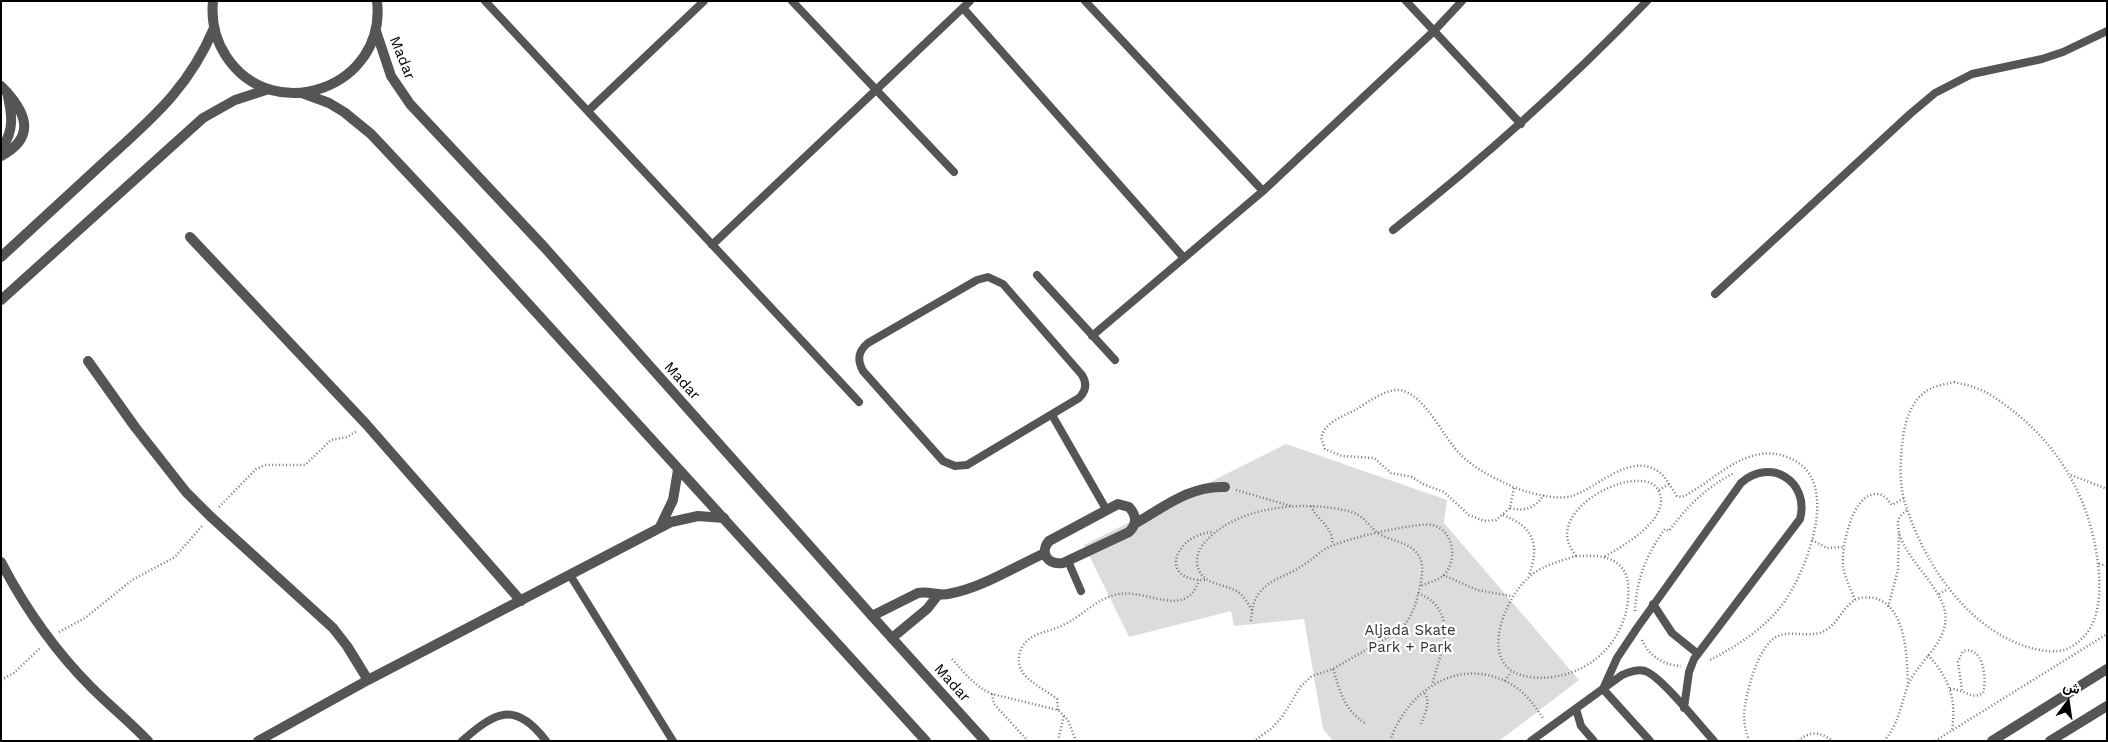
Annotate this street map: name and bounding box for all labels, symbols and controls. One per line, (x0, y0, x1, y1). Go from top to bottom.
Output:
street label: Madar (385, 34, 419, 82)
street label: Madar (660, 358, 704, 404)
park label: Aljada Skate Park + Park (1364, 622, 1456, 657)
street label: Madar (930, 660, 974, 706)
north arrow (2043, 677, 2093, 727)
text: ش (2062, 678, 2082, 697)

